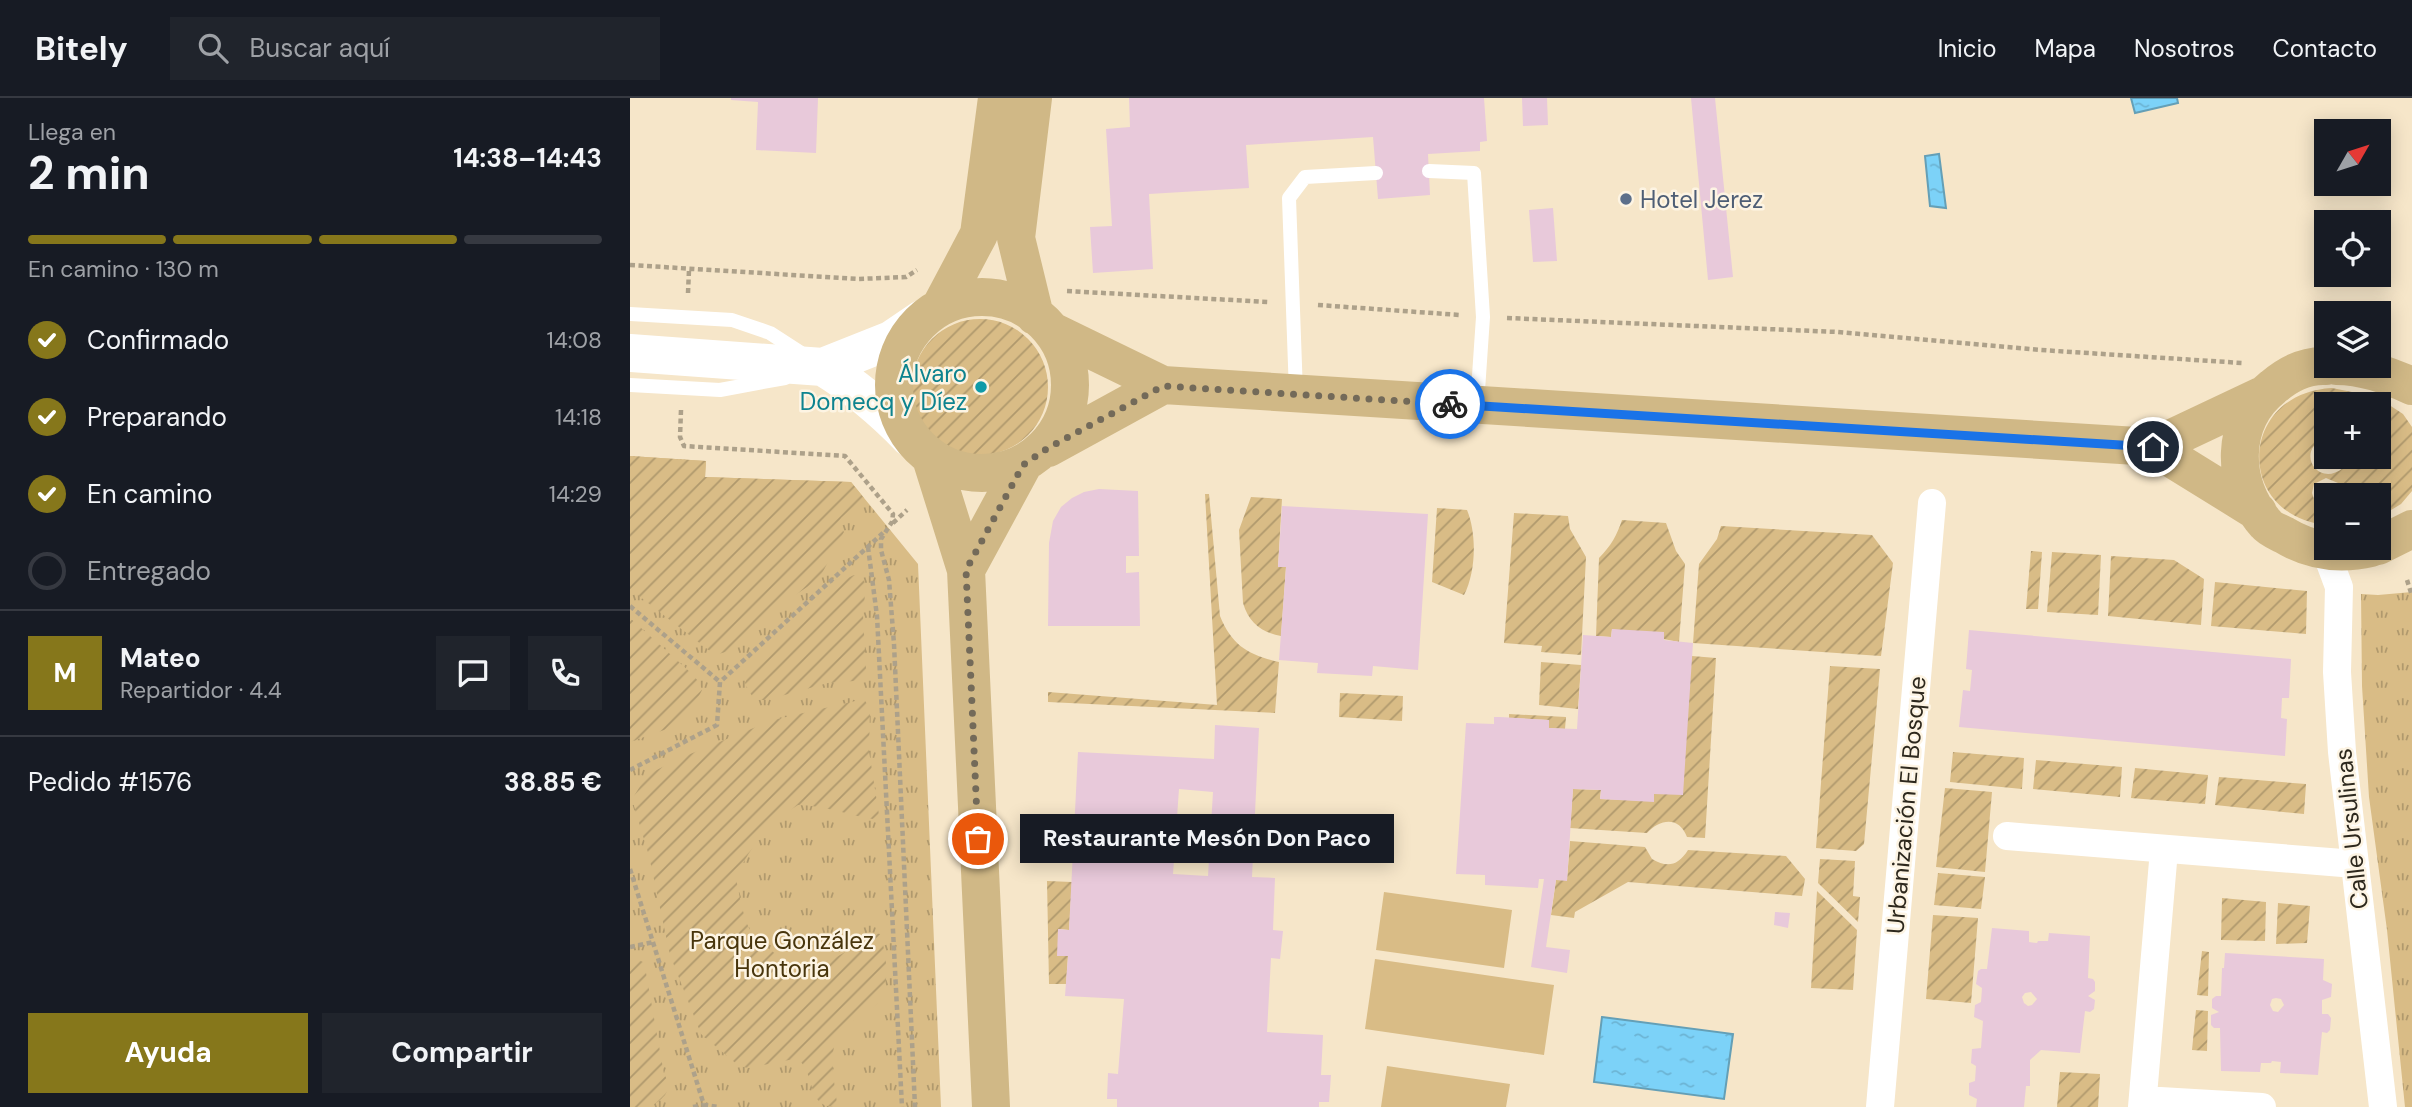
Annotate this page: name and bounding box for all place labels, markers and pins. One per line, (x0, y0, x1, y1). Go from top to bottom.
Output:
place label: Hotel Jerez (1640, 184, 1763, 215)
marker: Hotel Jerez (1618, 191, 1634, 207)
place label: Álvaro Domecq y Díez (800, 358, 967, 417)
marker: Álvaro Domecq y Díez (973, 379, 989, 395)
pin (2123, 417, 2183, 477)
pin (948, 809, 1008, 869)
callout: Restaurante Mesón Don Paco (1020, 814, 1394, 864)

